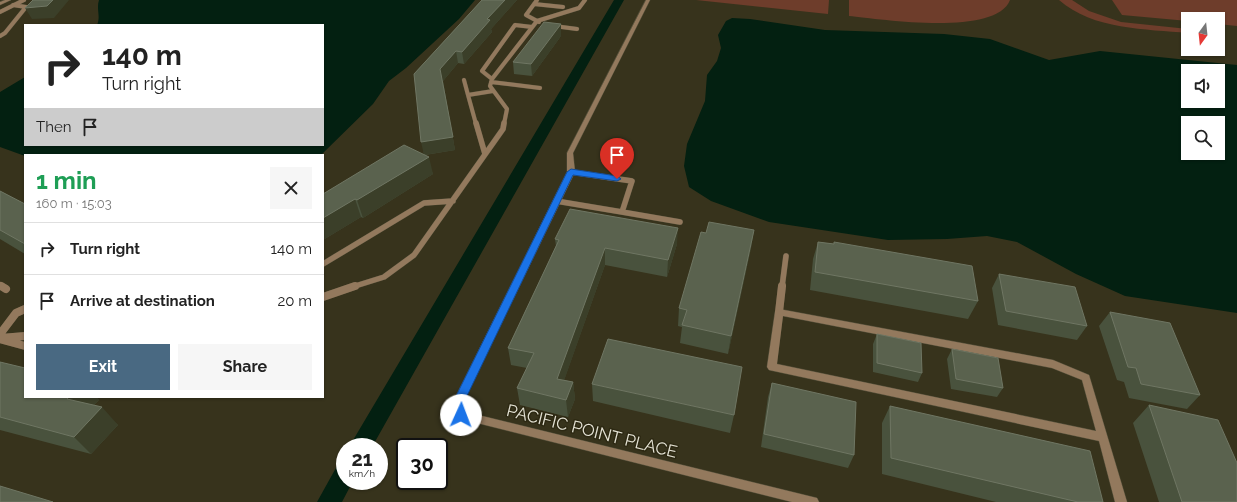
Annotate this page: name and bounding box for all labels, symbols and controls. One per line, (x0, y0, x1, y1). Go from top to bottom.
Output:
north arrow (1181, 12, 1225, 56)
map controls (1181, 12, 1225, 160)
text: 140 m (102, 39, 182, 72)
icon: right (36, 40, 88, 92)
button: sound (1181, 64, 1225, 108)
text: Turn right (102, 73, 181, 94)
icon: arrive (79, 116, 101, 138)
button: search (1181, 116, 1225, 160)
text: Then (36, 118, 71, 136)
pin (600, 138, 634, 179)
icon: arrive (606, 144, 628, 166)
text: 1 min (36, 166, 97, 195)
button: close (270, 167, 312, 209)
text: 160 m · 15:03 (36, 196, 112, 211)
icon: right (36, 238, 58, 260)
text: Turn right (70, 240, 140, 258)
text: 140 m (271, 240, 312, 258)
icon: arrive (36, 290, 58, 312)
text: Arrive at destination (70, 292, 215, 310)
text: 20 m (277, 292, 312, 310)
button: Exit (36, 344, 170, 390)
button: Share (178, 344, 312, 390)
position arrow (440, 394, 482, 436)
street label: PACIFIC POINT PLACE (505, 400, 679, 462)
speed limit sign: 30 (396, 438, 448, 490)
text: 21 (351, 447, 373, 471)
text: km/h (349, 468, 375, 479)

